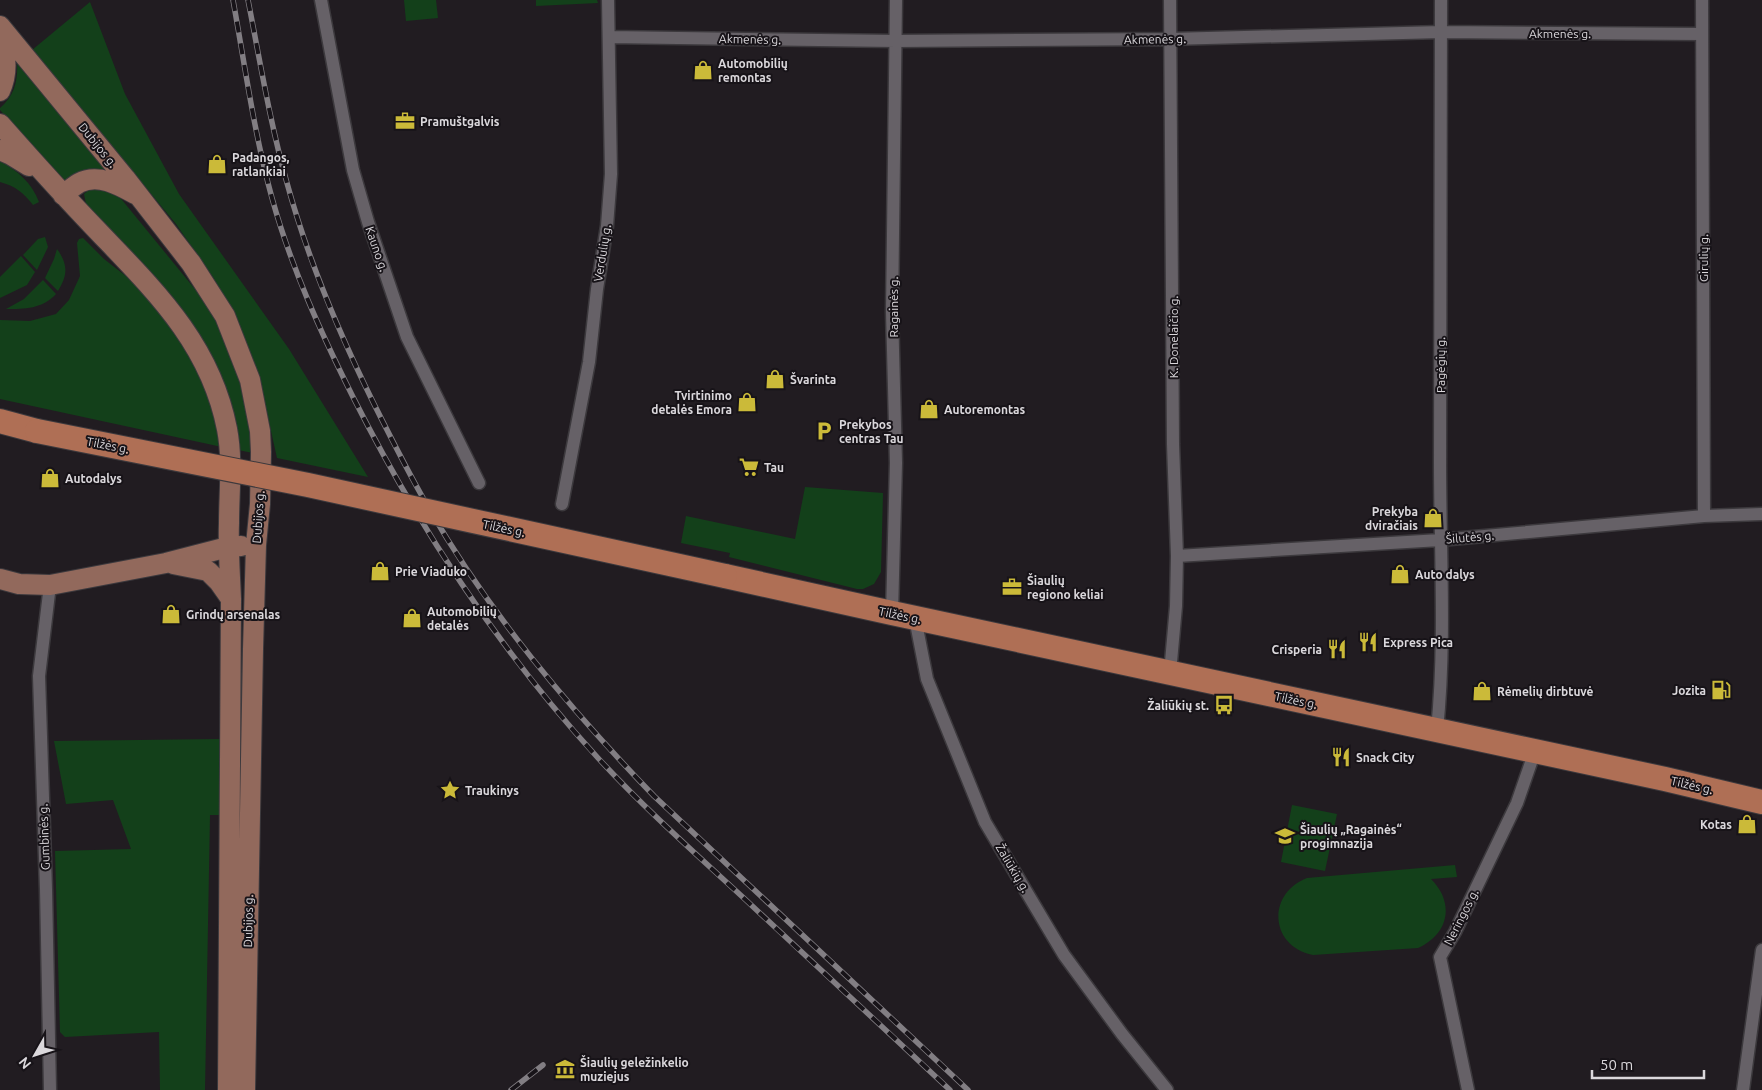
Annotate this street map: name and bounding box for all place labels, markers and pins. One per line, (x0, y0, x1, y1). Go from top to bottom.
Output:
place label: Automobilių remontas (718, 57, 788, 84)
shop icon: Automobilių remontas (692, 59, 714, 81)
office icon: Pramuštgalvis (394, 110, 416, 132)
place label: Pramuštgalvis (420, 115, 500, 128)
place label: Padangos, ratlankiai (232, 151, 290, 178)
shop icon: Padangos, ratlankiai (206, 153, 228, 175)
shop icon: Švarinta (764, 368, 786, 390)
place label: Švarinta (790, 371, 836, 386)
place label: Tvirtinimo detalės Emora (651, 389, 732, 416)
shop icon: Tvirtinimo detalės Emora (736, 391, 758, 413)
shop icon: Autoremontas (918, 398, 940, 420)
place label: Autoremontas (944, 403, 1026, 416)
place label: Prekybos centras Tau (839, 418, 904, 445)
parking icon: Prekybos centras Tau (813, 420, 835, 442)
supermarket icon: Tau (738, 456, 760, 478)
place label: Tau (764, 461, 784, 474)
shop icon: Autodalys (39, 467, 61, 489)
place label: Autodalys (65, 472, 122, 485)
place label: Prekyba dviračiais (1365, 505, 1418, 532)
shop icon: Prekyba dviračiais (1422, 507, 1444, 529)
shop icon: Prie Viaduko (369, 560, 391, 582)
shop icon: Auto dalys (1389, 563, 1411, 585)
place label: Prie Viaduko (395, 565, 467, 578)
place label: Auto dalys (1415, 568, 1475, 581)
place label: Šiaulių regiono keliai (1027, 572, 1104, 601)
office icon: Šiaulių regiono keliai (1001, 576, 1023, 598)
shop icon: Grindų arsenalas (160, 603, 182, 625)
place label: Automobilių detalės (427, 605, 497, 632)
shop icon: Automobilių detalės (401, 607, 423, 629)
place label: Grindų arsenalas (186, 608, 280, 622)
restaurant icon: Express Pica (1357, 631, 1379, 653)
place label: Express Pica (1383, 636, 1453, 649)
restaurant icon: Crisperia (1326, 638, 1348, 660)
place label: Crisperia (1272, 643, 1322, 656)
fuel station icon: Jozita (1710, 679, 1732, 701)
shop icon: Rėmelių dirbtuvė (1471, 680, 1493, 702)
place label: Jozita (1672, 684, 1706, 697)
place label: Rėmelių dirbtuvė (1497, 685, 1594, 699)
bus stop icon: Žaliūkių st. (1213, 694, 1235, 716)
place label: Žaliūkių st. (1147, 697, 1209, 713)
restaurant icon: Snack City (1330, 746, 1352, 768)
place label: Snack City (1356, 751, 1415, 764)
place icon: Traukinys (439, 779, 461, 801)
place label: Traukinys (465, 784, 519, 797)
shop icon: Kotas (1736, 813, 1758, 835)
place label: Kotas (1700, 818, 1732, 831)
place label: Šiaulių „Ragainės“ progimnazija (1300, 821, 1402, 850)
school or university icon: Šiaulių „Ragainės“ progimnazija (1274, 825, 1296, 847)
place label: Šiaulių geležinkelio muziejus (580, 1054, 689, 1083)
museum icon: Šiaulių geležinkelio muziejus (554, 1058, 576, 1080)

